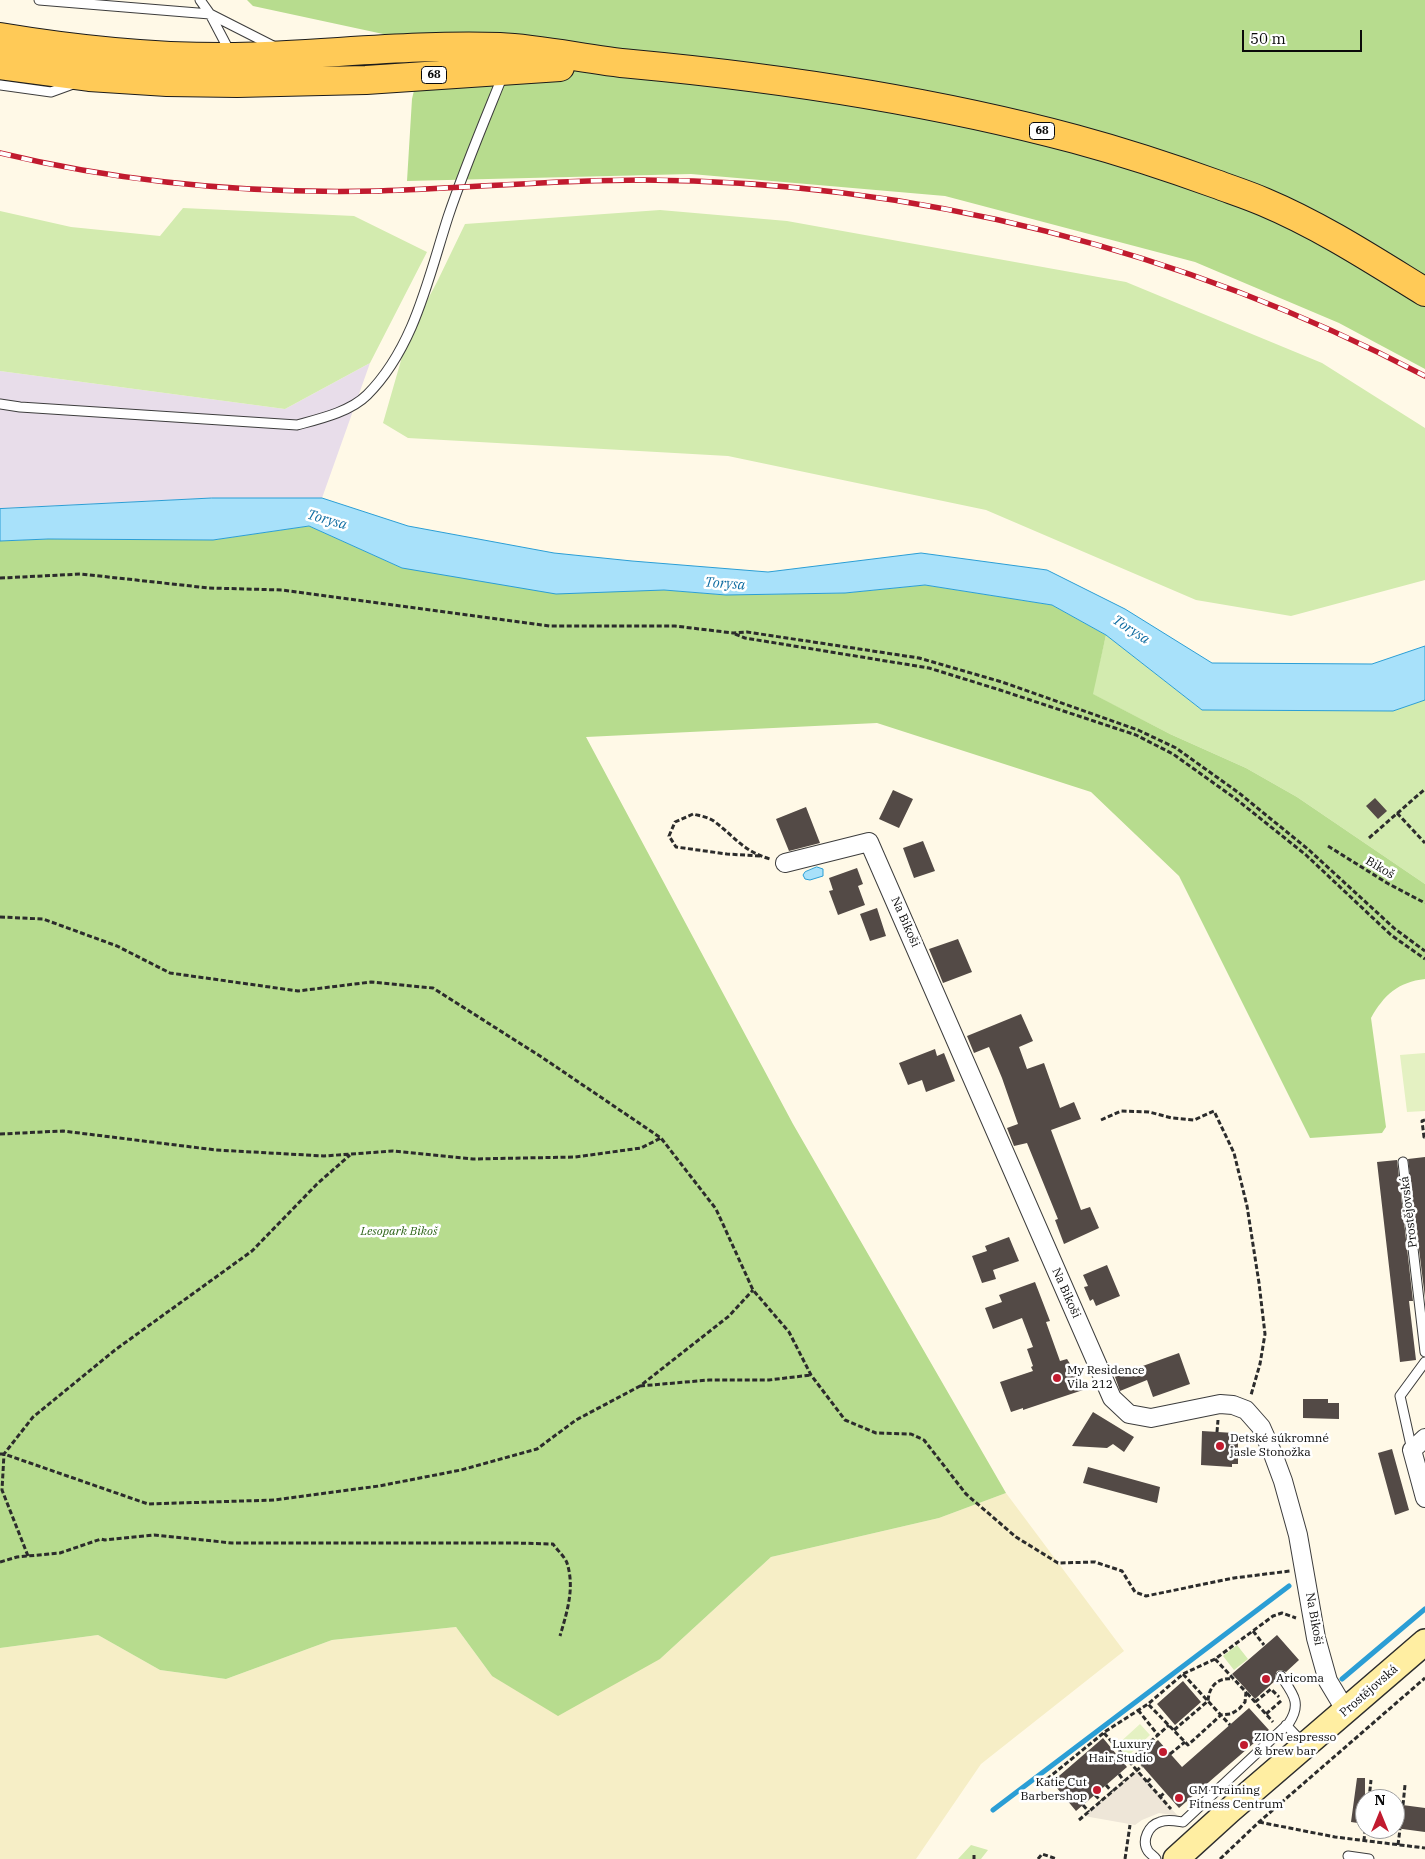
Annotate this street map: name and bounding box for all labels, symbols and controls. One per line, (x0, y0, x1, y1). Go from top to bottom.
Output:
scale bar (1245, 20, 1365, 52)
text: 50 m (1250, 29, 1286, 48)
road number: 68 (422, 66, 446, 84)
road number: 68 (1030, 122, 1054, 140)
water label: Torysa (305, 506, 349, 534)
water label: Torysa (704, 574, 746, 594)
water label: Torysa (1109, 612, 1153, 648)
street label: Bikoš (1363, 854, 1397, 882)
street label: Na Bikoši (888, 895, 922, 949)
street label: Prostějovská (1397, 1175, 1421, 1249)
park label: Lesopark Bikoš (360, 1225, 438, 1239)
street label: Na Bikoši (1049, 1266, 1083, 1320)
place label: My Residence Vila 212 (1067, 1364, 1145, 1392)
marker: My Residence Vila 212 (1051, 1372, 1063, 1384)
place label: Detské súkromné jasle Stonožka (1230, 1432, 1329, 1460)
marker: Detské súkromné jasle Stonožka (1214, 1440, 1226, 1452)
street label: Na Bikoši (1302, 1591, 1326, 1647)
street label: Prostějovská (1337, 1662, 1401, 1720)
place label: Aricoma (1276, 1672, 1324, 1686)
marker: Aricoma (1260, 1673, 1272, 1685)
place label: ZION espresso & brew bar (1254, 1731, 1336, 1759)
place label: Luxury Hair Studio (1089, 1738, 1153, 1766)
marker: ZION espresso & brew bar (1238, 1739, 1250, 1751)
marker: Luxury Hair Studio (1157, 1746, 1169, 1758)
place label: Katie Cut Barbershop (1021, 1776, 1087, 1804)
marker: Katie Cut Barbershop (1091, 1784, 1103, 1796)
place label: GM Training Fitness Centrum (1189, 1784, 1283, 1812)
north arrow (1355, 1789, 1405, 1839)
text: N (1374, 1791, 1386, 1809)
marker: GM Training Fitness Centrum (1173, 1792, 1185, 1804)

